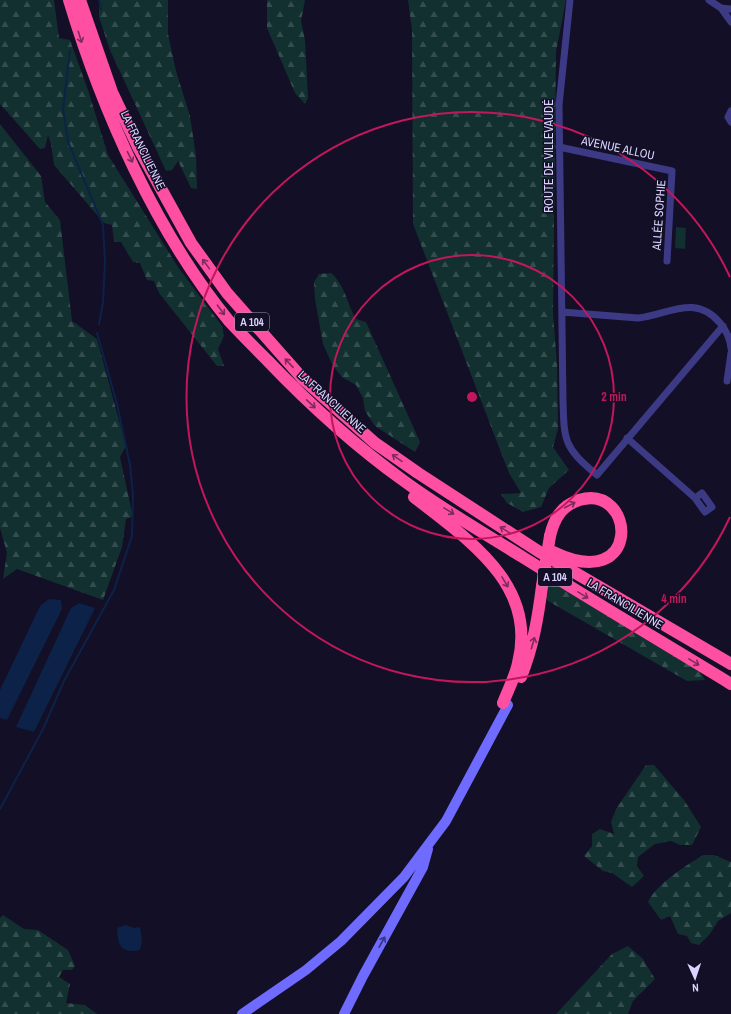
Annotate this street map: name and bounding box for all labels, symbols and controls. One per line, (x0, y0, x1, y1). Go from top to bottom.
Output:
one-way arrow (77, 31, 84, 44)
street label: ROUTE DE VILLEVAUDÉ (541, 99, 557, 213)
street label: LA FRANCILIENNE (117, 108, 169, 192)
street label: AVENUE ALLOU (579, 132, 656, 164)
one-way arrow (127, 151, 134, 163)
street label: ALLÉE SOPHIE (648, 179, 669, 252)
one-way arrow (202, 258, 210, 269)
one-way arrow (217, 305, 225, 316)
road number: A 104 (235, 313, 269, 331)
one-way arrow (284, 358, 294, 368)
street label: LA FRANCILIENNE (295, 367, 369, 437)
text: 2 min (601, 389, 627, 405)
centre of rings (465, 390, 479, 404)
one-way arrow (306, 399, 316, 409)
one-way arrow (391, 454, 402, 462)
one-way arrow (564, 500, 576, 508)
one-way arrow (443, 508, 455, 516)
one-way arrow (499, 526, 511, 534)
road number: A 104 (538, 568, 572, 586)
street label: LA FRANCILIENNE (584, 575, 666, 633)
one-way arrow (502, 576, 510, 588)
one-way arrow (577, 591, 589, 599)
text: 4 min (661, 591, 687, 607)
one-way arrow (529, 637, 537, 650)
one-way arrow (688, 658, 700, 666)
one-way arrow (378, 936, 386, 948)
north arrow (675, 958, 715, 998)
text: N (692, 981, 699, 995)

